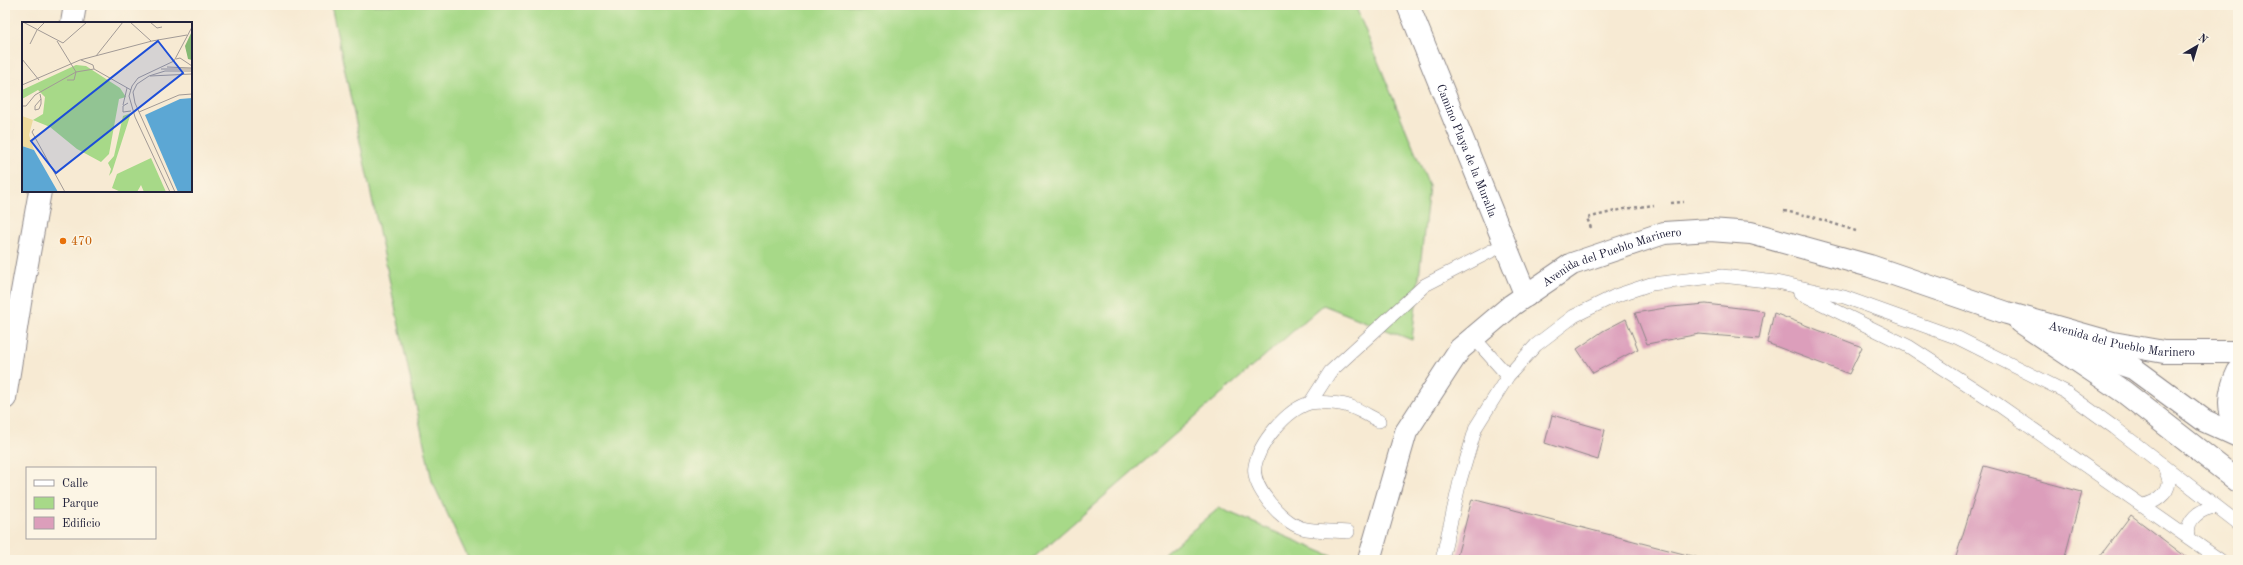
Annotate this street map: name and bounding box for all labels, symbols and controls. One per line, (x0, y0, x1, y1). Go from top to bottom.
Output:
inset map (22, 22, 192, 192)
north arrow (2177, 26, 2217, 66)
text: N (2196, 32, 2209, 47)
street label: Camino Playa de la Muralla (1434, 83, 1498, 219)
street label: Avenida del Pueblo Marinero (1540, 227, 1682, 289)
marker: 470 (58, 236, 68, 246)
place label: 470 (71, 236, 92, 248)
street label: Avenida del Pueblo Marinero (2047, 320, 2195, 359)
legend (26, 467, 156, 539)
text: Calle (62, 478, 88, 490)
text: Parque (62, 498, 99, 510)
text: Edificio (62, 518, 101, 530)

